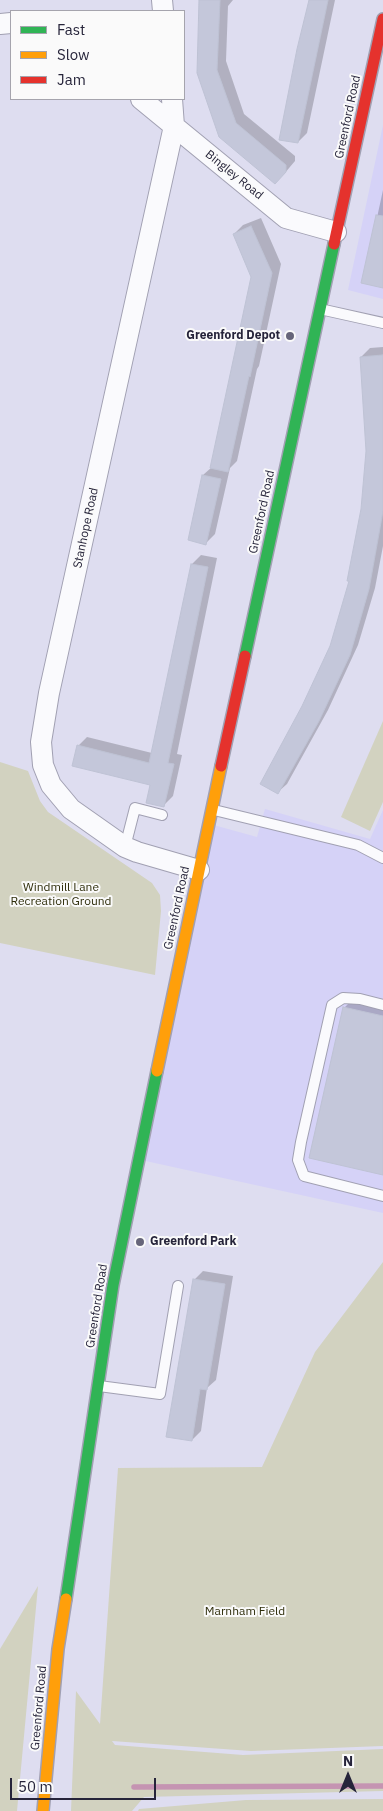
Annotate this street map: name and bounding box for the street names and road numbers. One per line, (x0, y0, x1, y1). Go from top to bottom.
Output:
street label: Greenford Road (332, 74, 364, 160)
street label: Bingley Road (202, 147, 266, 203)
street label: Greenford Road (246, 469, 278, 555)
street label: Stanhope Road (70, 486, 102, 570)
street label: Greenford Road (161, 865, 193, 951)
street label: Greenford Road (83, 1263, 111, 1349)
street label: Greenford Road (28, 1665, 50, 1751)

